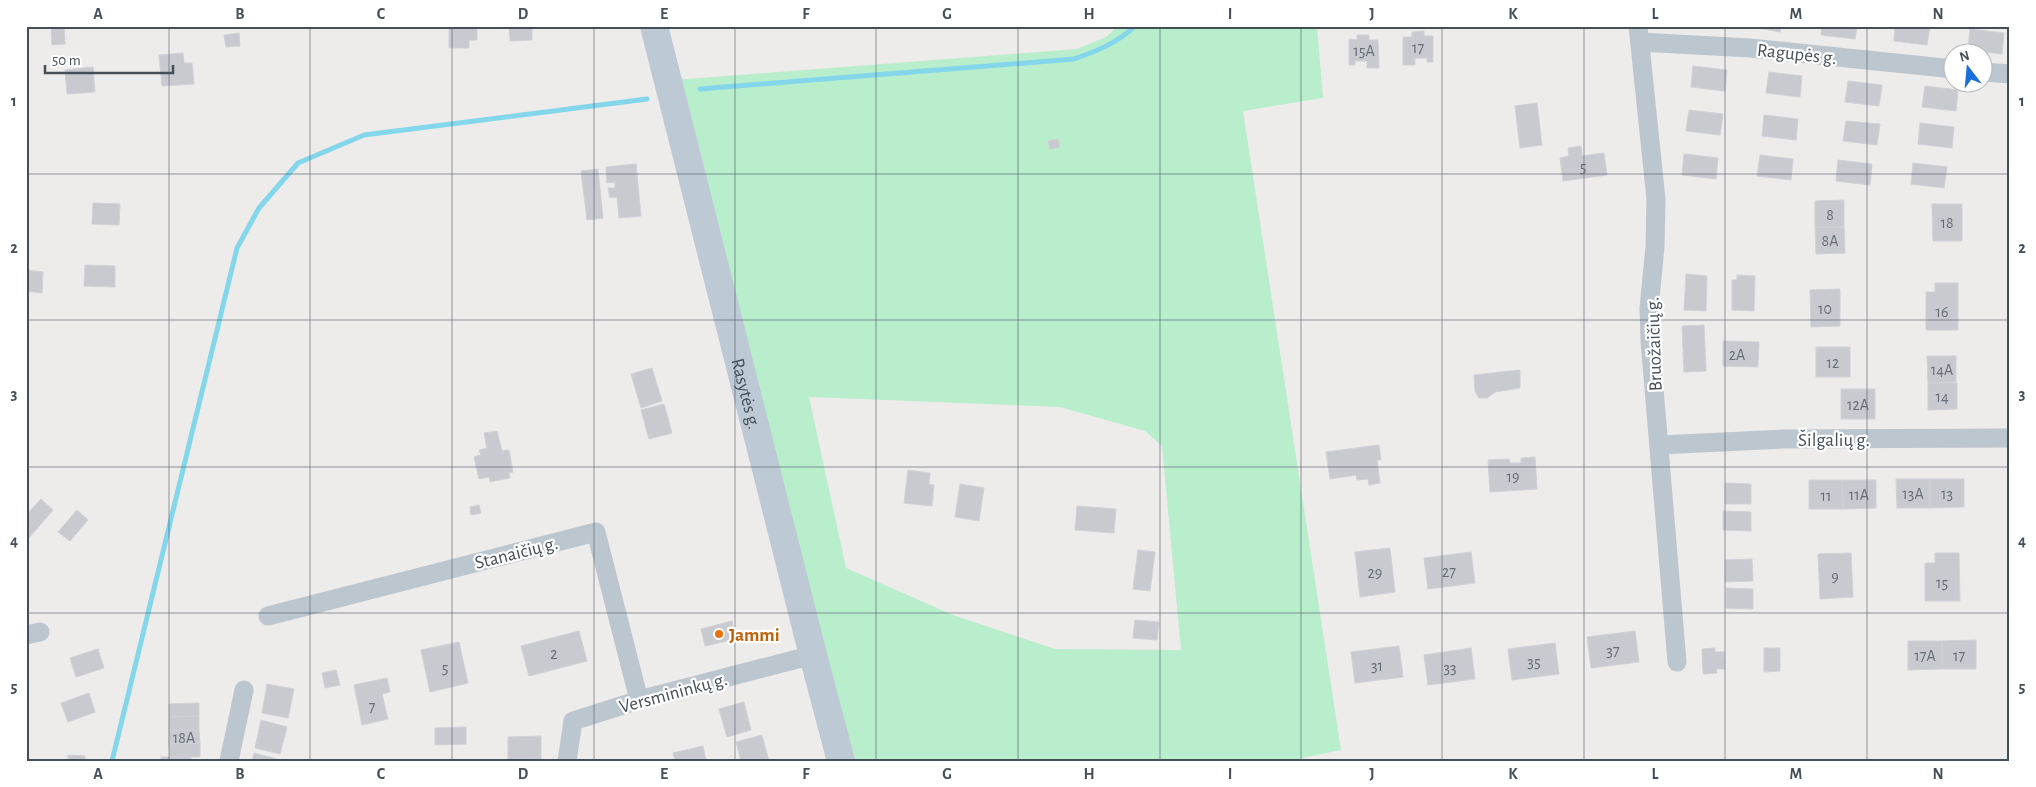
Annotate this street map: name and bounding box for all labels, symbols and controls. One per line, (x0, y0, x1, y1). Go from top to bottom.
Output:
text: A (93, 6, 103, 22)
text: B (235, 6, 245, 22)
text: C (377, 6, 386, 22)
text: D (518, 6, 529, 22)
text: E (660, 6, 668, 22)
text: F (802, 6, 810, 22)
text: G (942, 6, 952, 22)
text: H (1083, 6, 1095, 22)
text: I (1228, 6, 1232, 22)
text: J (1369, 6, 1375, 22)
text: K (1508, 6, 1518, 22)
text: L (1652, 6, 1659, 22)
text: M (1790, 6, 1802, 22)
text: N (1932, 6, 1944, 22)
house number: 17 (1412, 40, 1424, 56)
street label: Ragupės g. (1756, 41, 1838, 68)
scale bar (45, 42, 172, 74)
north arrow (1944, 42, 1994, 92)
house number: 15A (1353, 43, 1375, 59)
text: N (1958, 48, 1971, 65)
text: 50 m (52, 53, 81, 68)
text: 1 (11, 93, 17, 109)
text: 1 (2019, 93, 2025, 109)
house number: 5 (1580, 159, 1586, 175)
house number: 8 (1826, 207, 1834, 223)
house number: 18 (1940, 215, 1954, 231)
house number: 8A (1822, 233, 1838, 249)
text: 2 (10, 240, 18, 256)
text: 2 (2018, 240, 2026, 256)
street label: Bruožaičių g. (1643, 296, 1666, 391)
house number: 10 (1818, 301, 1832, 317)
house number: 16 (1935, 304, 1949, 320)
house number: 2A (1729, 347, 1745, 363)
house number: 12 (1827, 355, 1839, 371)
street label: Rasytės g. (727, 356, 764, 431)
house number: 14A (1931, 362, 1953, 378)
text: 3 (11, 386, 18, 402)
text: 3 (2019, 386, 2026, 402)
house number: 14 (1935, 389, 1949, 405)
house number: 12A (1847, 397, 1869, 413)
street label: Šilgalių g. (1798, 429, 1870, 450)
house number: 19 (1506, 469, 1520, 485)
house number: 13A (1902, 486, 1924, 502)
house number: 13 (1941, 486, 1953, 502)
house number: 11A (1849, 487, 1869, 503)
house number: 11 (1820, 488, 1832, 504)
text: 4 (10, 533, 18, 549)
text: 4 (2018, 533, 2026, 549)
street label: Stanaičių g. (473, 534, 560, 573)
house number: 27 (1442, 564, 1456, 580)
house number: 29 (1368, 565, 1382, 581)
house number: 9 (1831, 569, 1839, 585)
house number: 15 (1936, 575, 1948, 591)
place label: Jammi (729, 626, 780, 645)
marker: Jammi (713, 628, 725, 640)
house number: 37 (1606, 643, 1620, 659)
house number: 2 (550, 646, 558, 662)
house number: 17A (1914, 648, 1936, 664)
house number: 17 (1953, 648, 1965, 664)
house number: 35 (1527, 654, 1541, 670)
house number: 31 (1371, 658, 1383, 674)
house number: 5 (442, 660, 448, 676)
house number: 33 (1443, 660, 1457, 676)
street label: Versmininkų g. (617, 670, 729, 717)
text: 5 (11, 679, 18, 695)
text: 5 (2019, 679, 2026, 695)
house number: 7 (369, 699, 376, 715)
house number: 18A (173, 730, 195, 746)
text: A (93, 766, 103, 782)
text: B (235, 766, 245, 782)
text: C (377, 766, 386, 782)
text: D (518, 766, 529, 782)
text: E (660, 766, 668, 782)
text: F (802, 766, 810, 782)
text: G (942, 766, 952, 782)
text: H (1083, 766, 1095, 782)
text: I (1228, 766, 1232, 782)
text: J (1369, 766, 1375, 782)
text: K (1508, 766, 1518, 782)
text: L (1652, 766, 1659, 782)
text: M (1790, 766, 1802, 782)
text: N (1932, 766, 1944, 782)

